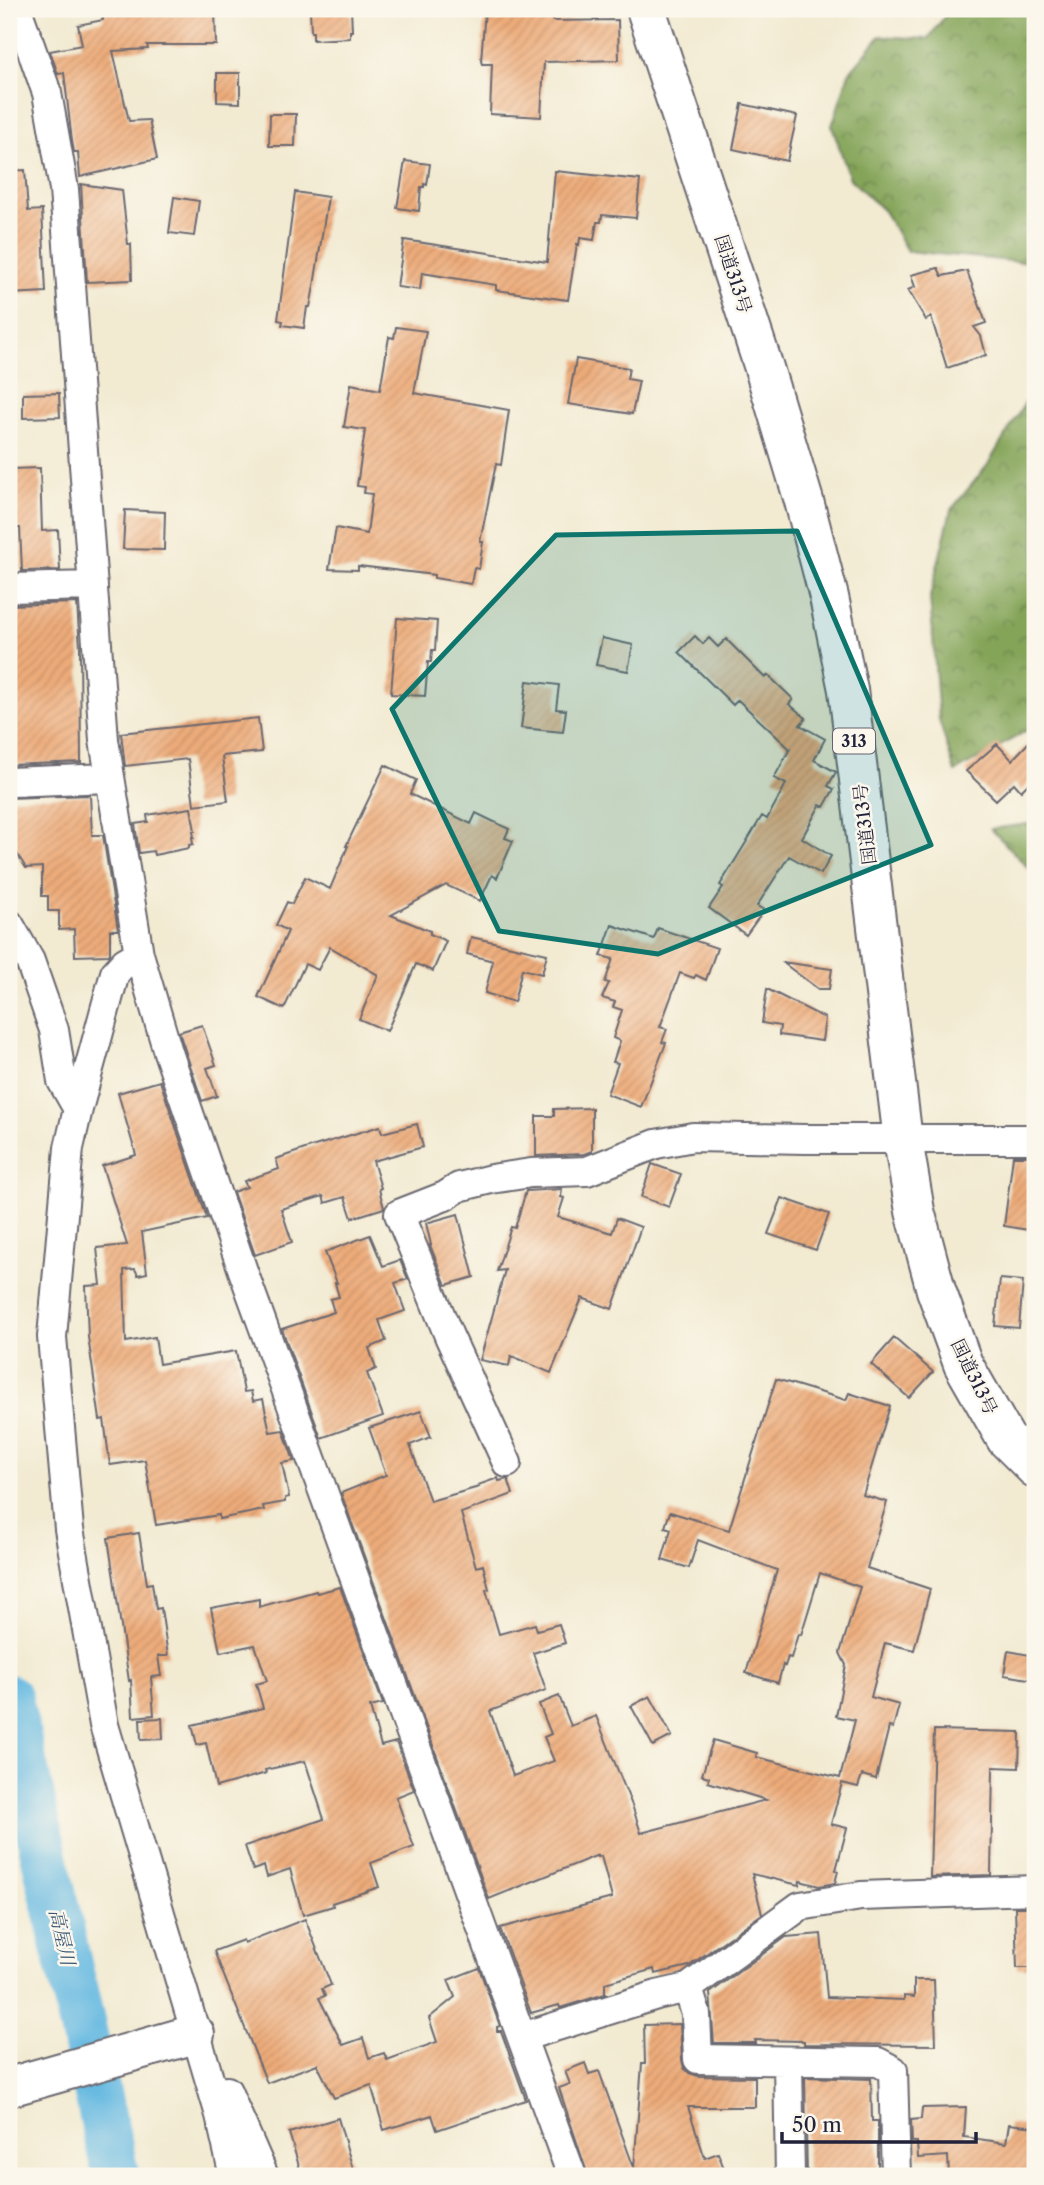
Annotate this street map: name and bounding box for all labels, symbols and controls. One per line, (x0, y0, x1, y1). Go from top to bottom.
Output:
street label: 国道313号 (710, 232, 756, 316)
road number: 313 (833, 728, 875, 754)
street label: 国道313号 (849, 782, 881, 866)
street label: 国道313号 (946, 1336, 1002, 1418)
water label: 高屋川 (44, 1907, 80, 1969)
scale bar (782, 2101, 976, 2145)
text: 50 m (792, 2112, 842, 2137)

